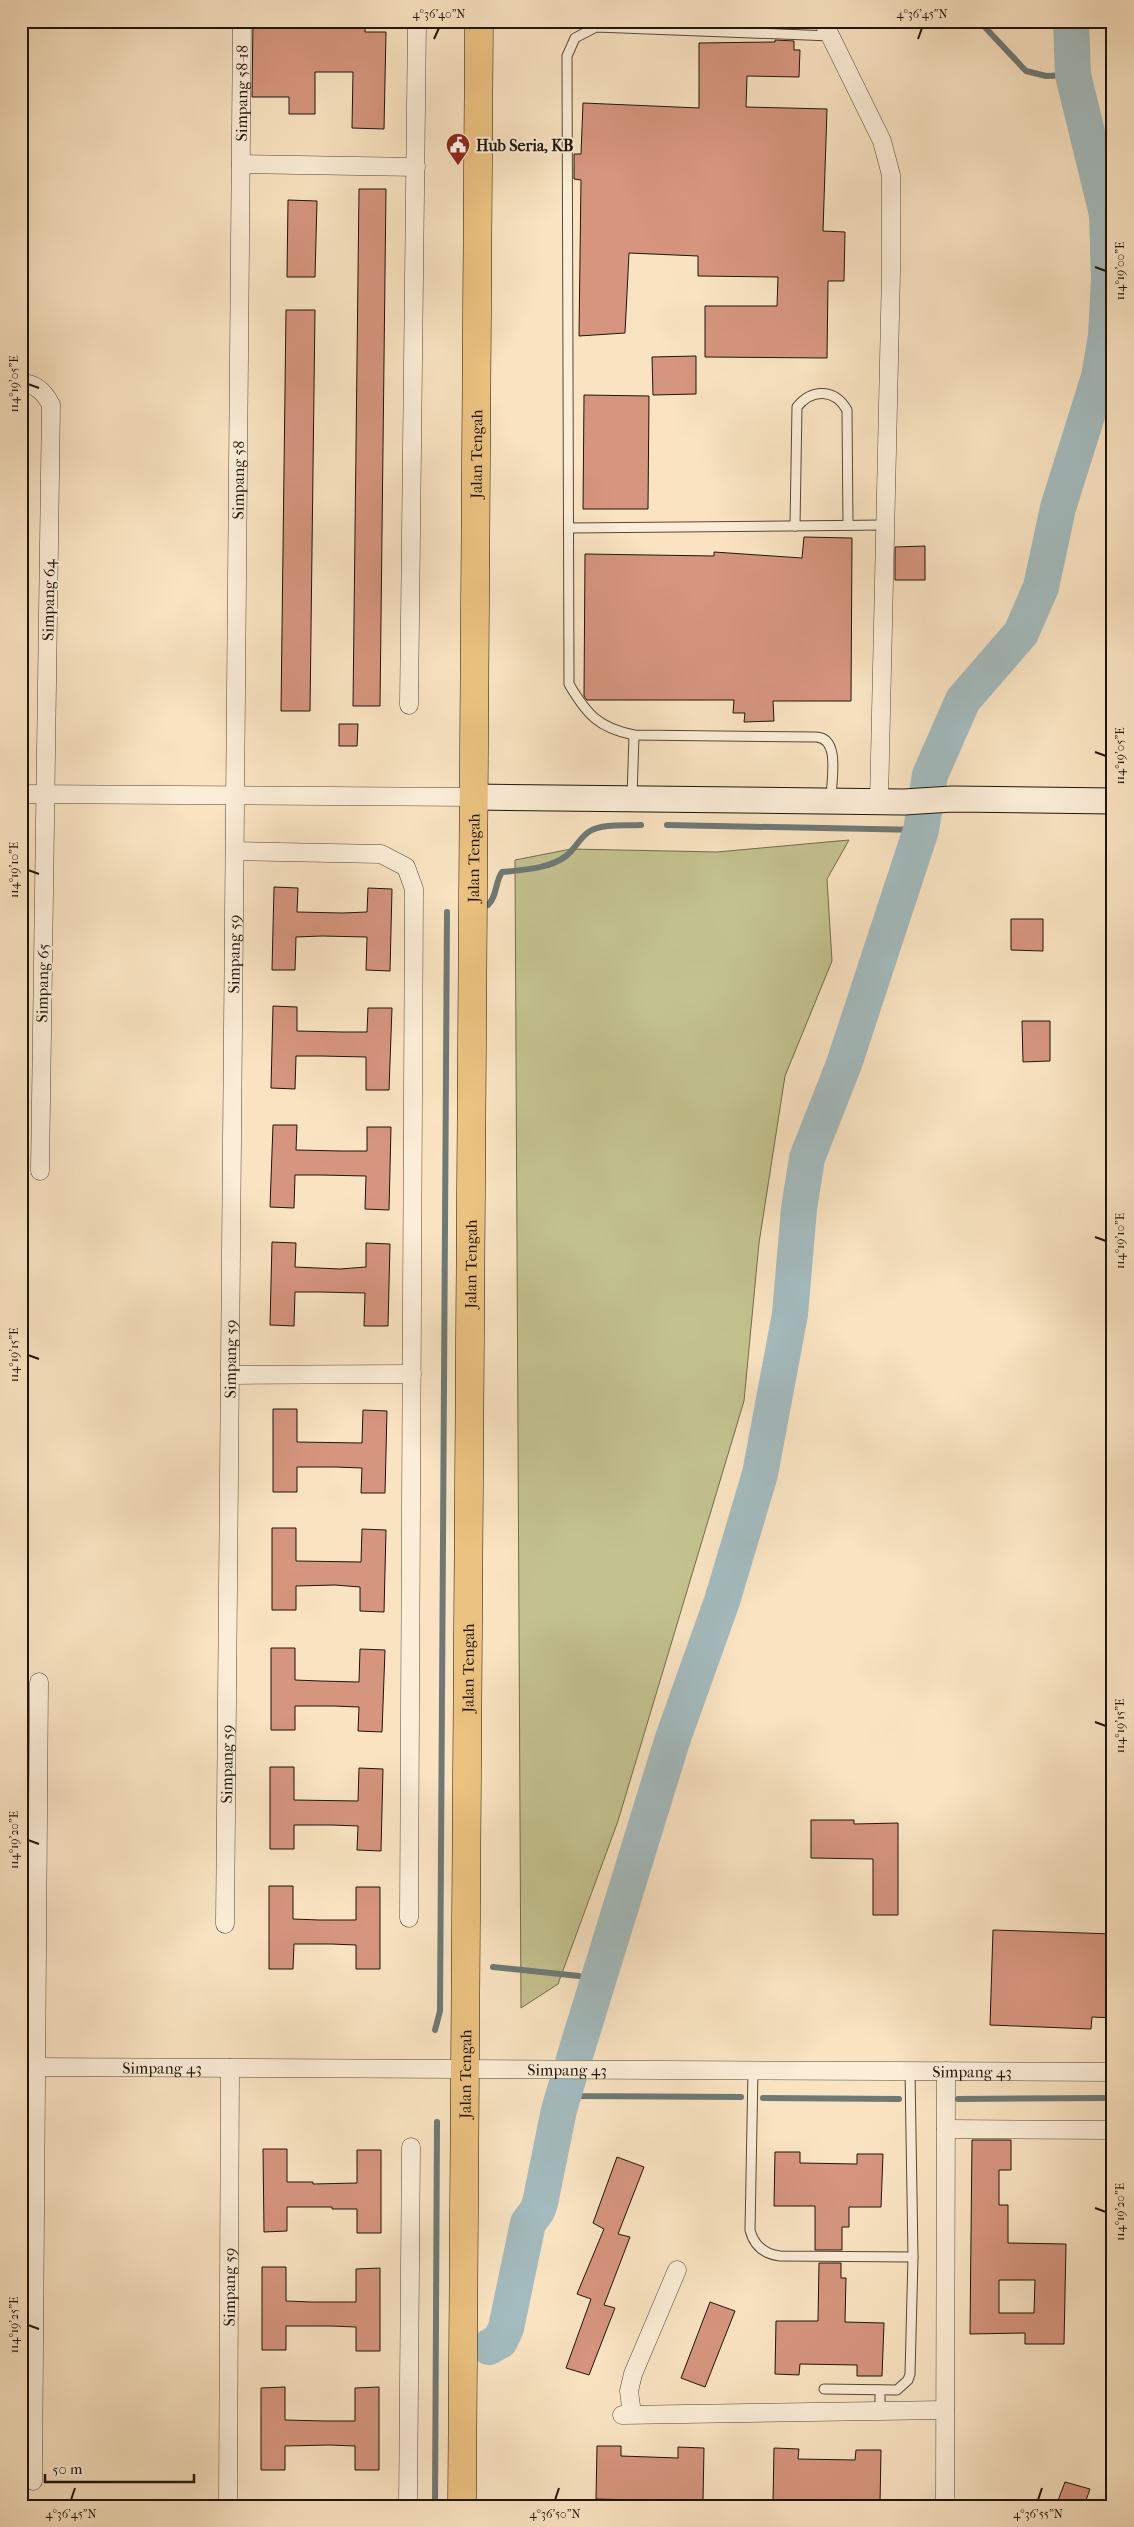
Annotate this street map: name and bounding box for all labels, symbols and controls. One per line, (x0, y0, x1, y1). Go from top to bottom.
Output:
text: 4°36'40"N (413, 7, 465, 21)
text: 4°36'45"N (896, 7, 948, 21)
street label: Simpang 58-18 (232, 45, 252, 141)
public building icon: Hub Seria, KB (445, 132, 471, 166)
place label: Hub Seria, KB (476, 136, 573, 155)
text: 114°19'00"E (1113, 242, 1127, 300)
text: 114°19'05"E (7, 356, 21, 412)
street label: Jalan Tengah (467, 409, 486, 501)
street label: Simpang 58 (229, 441, 248, 519)
street label: Simpang 64 (38, 558, 59, 641)
text: 114°19'05"E (1113, 728, 1127, 784)
street label: Jalan Tengah (464, 813, 484, 905)
text: 114°19'10"E (7, 842, 21, 898)
street label: Simpang 59 (224, 914, 244, 994)
street label: Simpang 65 (32, 943, 53, 1023)
text: 114°19'10"E (1113, 1213, 1127, 1269)
street label: Jalan Tengah (461, 1219, 481, 1311)
street label: Simpang 59 (221, 1319, 240, 1399)
text: 114°19'15"E (7, 1328, 21, 1382)
street label: Jalan Tengah (458, 1623, 478, 1715)
text: 114°19'15"E (1113, 1699, 1127, 1753)
street label: Simpang 59 (217, 1724, 237, 1804)
text: 114°19'20"E (7, 1811, 21, 1869)
street label: Jalan Tengah (456, 2029, 475, 2121)
street label: Simpang 43 (122, 2058, 202, 2078)
street label: Simpang 43 (527, 2060, 607, 2080)
street label: Simpang 43 (932, 2062, 1012, 2082)
text: 114°19'20"E (1113, 2183, 1127, 2241)
street label: Simpang 59 (220, 2247, 239, 2327)
text: 114°19'25"E (7, 2297, 21, 2353)
scale bar (45, 2452, 194, 2484)
text: 50 m (52, 2460, 83, 2478)
text: 4°36'45"N (45, 2507, 97, 2521)
text: 4°36'50"N (530, 2507, 581, 2521)
text: 4°36'55"N (1013, 2507, 1063, 2521)

